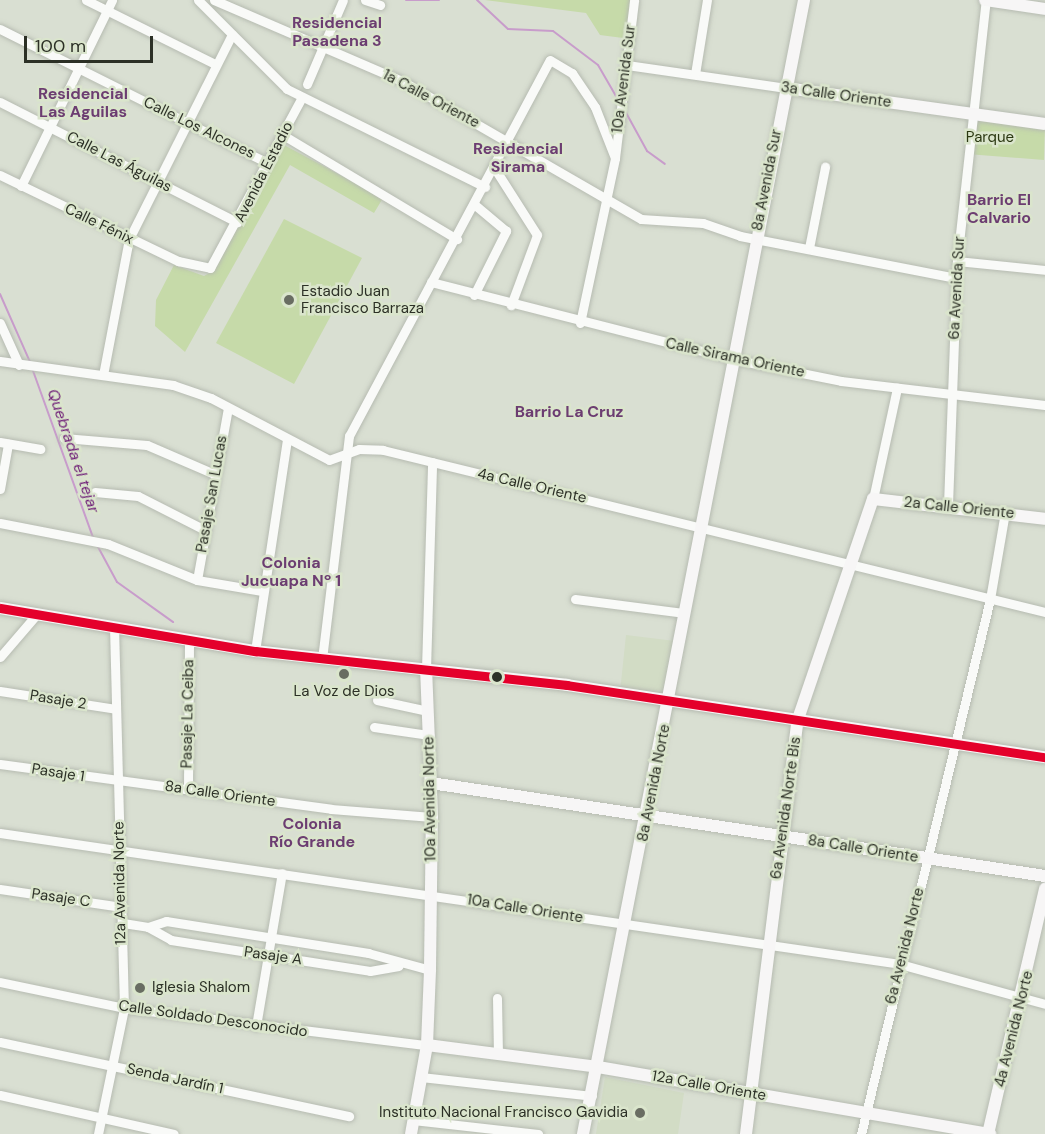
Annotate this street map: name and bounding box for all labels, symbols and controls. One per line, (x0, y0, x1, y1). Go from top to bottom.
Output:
district label: Residencial Pasadena 3 (292, 13, 382, 51)
scale bar (27, 24, 156, 62)
street label: 10a Avenida Sur (608, 24, 640, 134)
text: 100 m (35, 34, 86, 58)
street label: 1a Calle Oriente (380, 66, 482, 132)
street label: 3a Calle Oriente (780, 78, 892, 112)
district label: Residencial Las Aguilas (38, 84, 128, 122)
street label: Calle Los Alcones (140, 93, 258, 163)
street label: Avenida Estadio (231, 119, 297, 225)
street label: Calle Las Águilas (64, 128, 174, 196)
street label: 8a Avenida Sur (748, 128, 786, 232)
park label: Parque (966, 129, 1014, 147)
district label: Residencial Sirama (473, 139, 563, 177)
district label: Barrio El Calvario (967, 190, 1031, 228)
street label: Calle Fénix (62, 200, 136, 248)
street label: 6a Avenida Sur (945, 236, 969, 340)
place label: Estadio Juan Francisco Barraza (301, 282, 424, 317)
marker: Estadio Juan Francisco Barraza (282, 293, 296, 307)
street label: Calle Sirama Oriente (664, 334, 806, 382)
water label: Quebrada el tejar (43, 386, 103, 516)
district label: Barrio La Cruz (515, 402, 623, 422)
street label: Pasaje San Lucas (193, 434, 231, 554)
street label: 4a Calle Oriente (476, 465, 588, 507)
street label: 2a Calle Oriente (903, 493, 1015, 523)
district label: Colonia Jucuapa Nº 1 (241, 553, 341, 591)
street label: Pasaje La Ceiba (178, 659, 198, 769)
marker: La Voz de Dios (337, 667, 351, 681)
unlabelled marker (491, 671, 503, 683)
place label: La Voz de Dios (293, 683, 395, 701)
street label: Pasaje 2 (28, 687, 88, 713)
street label: 8a Avenida Norte (634, 723, 674, 843)
street label: 10a Avenida Norte (420, 736, 440, 862)
street label: 6a Avenida Norte Bis (767, 736, 805, 880)
street label: Pasaje 1 (30, 760, 86, 786)
street label: 8a Calle Oriente (164, 777, 276, 811)
district label: Colonia Río Grande (269, 814, 355, 852)
street label: 12a Avenida Norte (110, 821, 130, 945)
street label: 8a Calle Oriente (807, 831, 919, 867)
street label: Pasaje C (30, 885, 92, 911)
street label: 6a Avenida Norte (882, 886, 928, 1006)
street label: 10a Calle Oriente (466, 891, 584, 927)
street label: Pasaje A (243, 943, 303, 969)
street label: 4a Avenida Norte (991, 969, 1037, 1089)
place label: Iglesia Shalom (152, 979, 250, 997)
marker: Iglesia Shalom (133, 981, 147, 995)
street label: Calle Soldado Desconocido (117, 997, 309, 1041)
street label: Senda Jardín 1 (125, 1060, 225, 1098)
street label: 12a Calle Oriente (650, 1067, 768, 1105)
place label: Instituto Nacional Francisco Gavidia (379, 1104, 628, 1122)
marker: Instituto Nacional Francisco Gavidia (633, 1106, 647, 1120)

